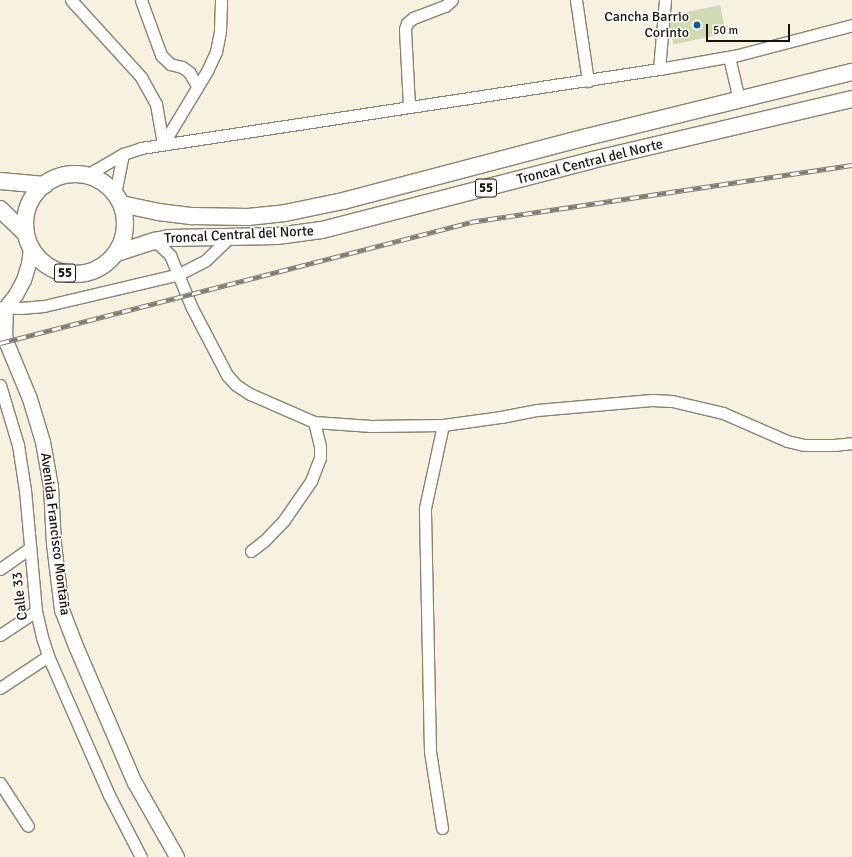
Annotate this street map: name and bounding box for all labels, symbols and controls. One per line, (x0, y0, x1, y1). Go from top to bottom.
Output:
place label: Cancha Barrio Corinto (604, 9, 689, 42)
scale bar (708, 16, 792, 42)
marker: Cancha Barrio Corinto (692, 20, 702, 30)
text: 50 m (713, 23, 738, 38)
street label: Troncal Central del Norte (515, 136, 665, 188)
road number: 55 (474, 177, 498, 199)
street label: Troncal Central del Norte (164, 223, 314, 247)
road number: 55 (53, 262, 77, 284)
street label: Avenida Francisco Montaña (37, 452, 73, 616)
street label: Calle 33 (9, 571, 31, 621)

